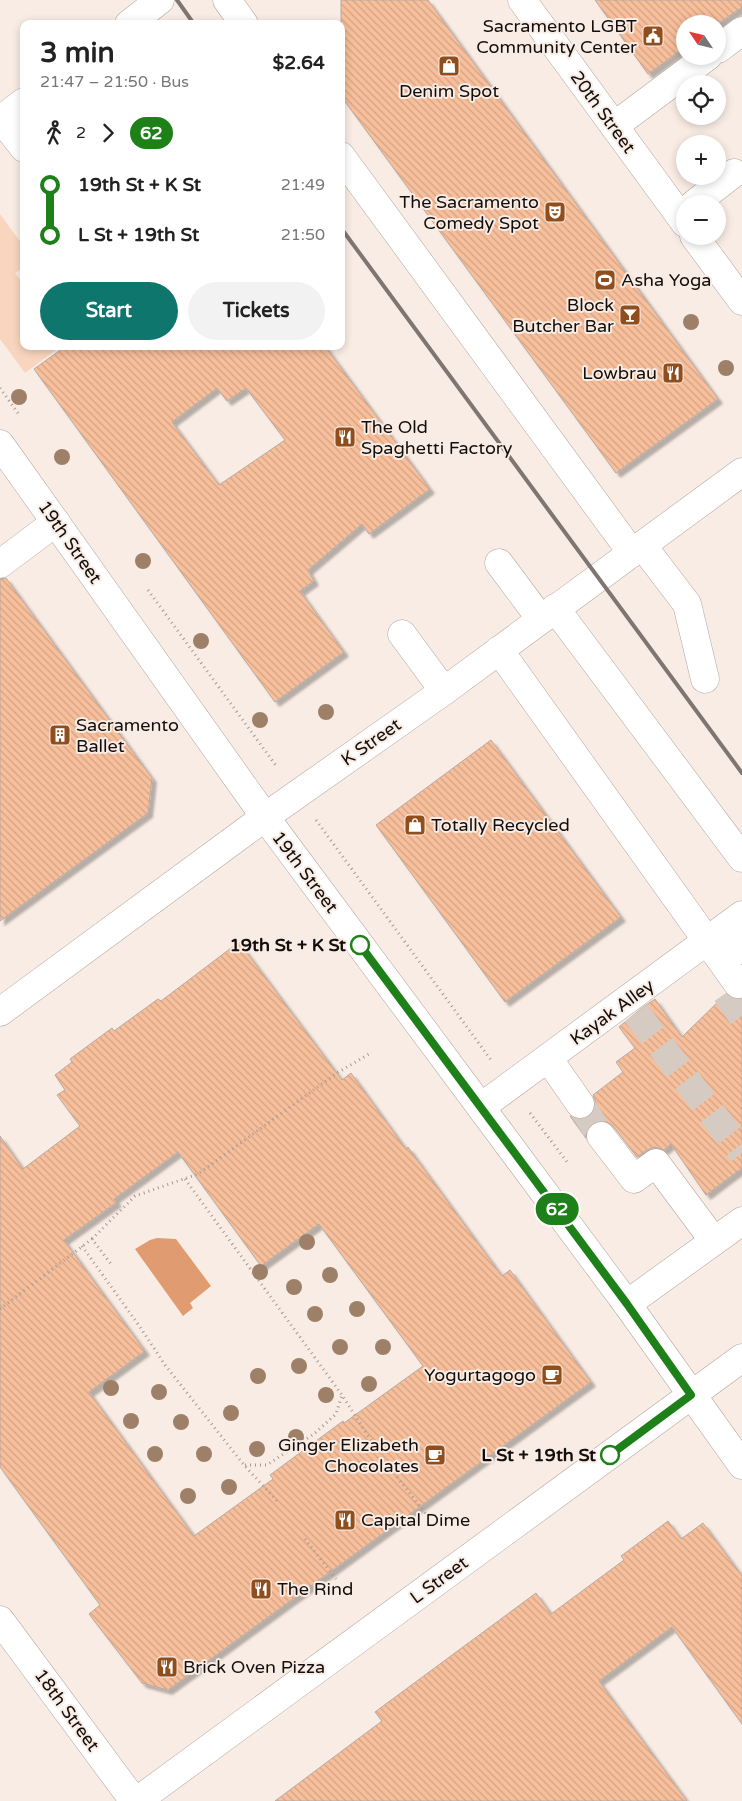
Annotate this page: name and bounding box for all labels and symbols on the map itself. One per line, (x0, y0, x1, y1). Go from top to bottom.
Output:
place label: Sacramento LGBT Community Center (476, 15, 637, 58)
north arrow (676, 15, 726, 65)
public building icon: Sacramento LGBT Community Center (641, 24, 665, 48)
shop icon: Denim Spot (437, 54, 461, 78)
street label: 20th Street (566, 66, 640, 158)
place label: Denim Spot (399, 80, 499, 102)
place label: The Sacramento Comedy Spot (399, 191, 539, 234)
theatre icon: The Sacramento Comedy Spot (543, 200, 567, 224)
sports icon: Asha Yoga (593, 268, 617, 292)
place label: Asha Yoga (621, 269, 711, 291)
place label: Block Butcher Bar (512, 294, 614, 337)
bar icon: Block Butcher Bar (618, 303, 642, 327)
restaurant icon: Lowbrau (661, 361, 685, 385)
place label: Lowbrau (582, 362, 657, 384)
place label: The Old Spaghetti Factory (361, 416, 513, 459)
restaurant icon: The Old Spaghetti Factory (333, 425, 357, 449)
street label: 19th Street (33, 496, 107, 588)
street label: K Street (337, 713, 405, 771)
place label: Sacramento Ballet (76, 714, 179, 757)
building icon: Sacramento Ballet (48, 723, 72, 747)
shop icon: Totally Recycled (403, 813, 427, 837)
place label: Totally Recycled (431, 814, 570, 836)
street label: 19th Street (267, 827, 343, 917)
place label: 19th St + K St (230, 934, 346, 956)
marker: 19th St + K St (350, 935, 370, 955)
street label: Kayak Alley (566, 974, 658, 1050)
line badge: 62 (534, 1193, 580, 1225)
cafe icon: Yogurtagogo (540, 1363, 564, 1387)
place label: Yogurtagogo (424, 1364, 536, 1386)
place label: Ginger Elizabeth Chocolates (278, 1434, 419, 1477)
cafe icon: Ginger Elizabeth Chocolates (423, 1443, 447, 1467)
place label: L St + 19th St (481, 1444, 596, 1466)
marker: L St + 19th St (600, 1445, 620, 1465)
restaurant icon: Capital Dime (333, 1508, 357, 1532)
place label: Capital Dime (361, 1509, 470, 1531)
street label: L Street (406, 1551, 472, 1608)
restaurant icon: The Rind (249, 1577, 273, 1601)
place label: The Rind (277, 1578, 353, 1600)
restaurant icon: Brick Oven Pizza (155, 1655, 179, 1679)
place label: Brick Oven Pizza (183, 1656, 325, 1678)
street label: 18th Street (30, 1664, 104, 1756)

